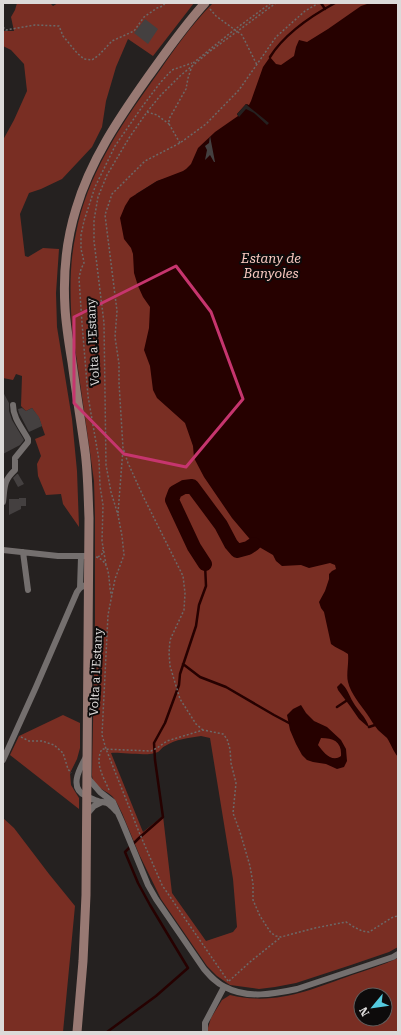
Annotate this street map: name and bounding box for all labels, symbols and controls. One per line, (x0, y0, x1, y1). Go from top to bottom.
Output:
water label: Estany de Banyoles (240, 251, 301, 281)
street label: Volta a l'Estany (84, 297, 102, 386)
street label: Volta a l'Estany (87, 627, 105, 716)
north arrow (353, 987, 393, 1027)
text: N (357, 1004, 372, 1018)

